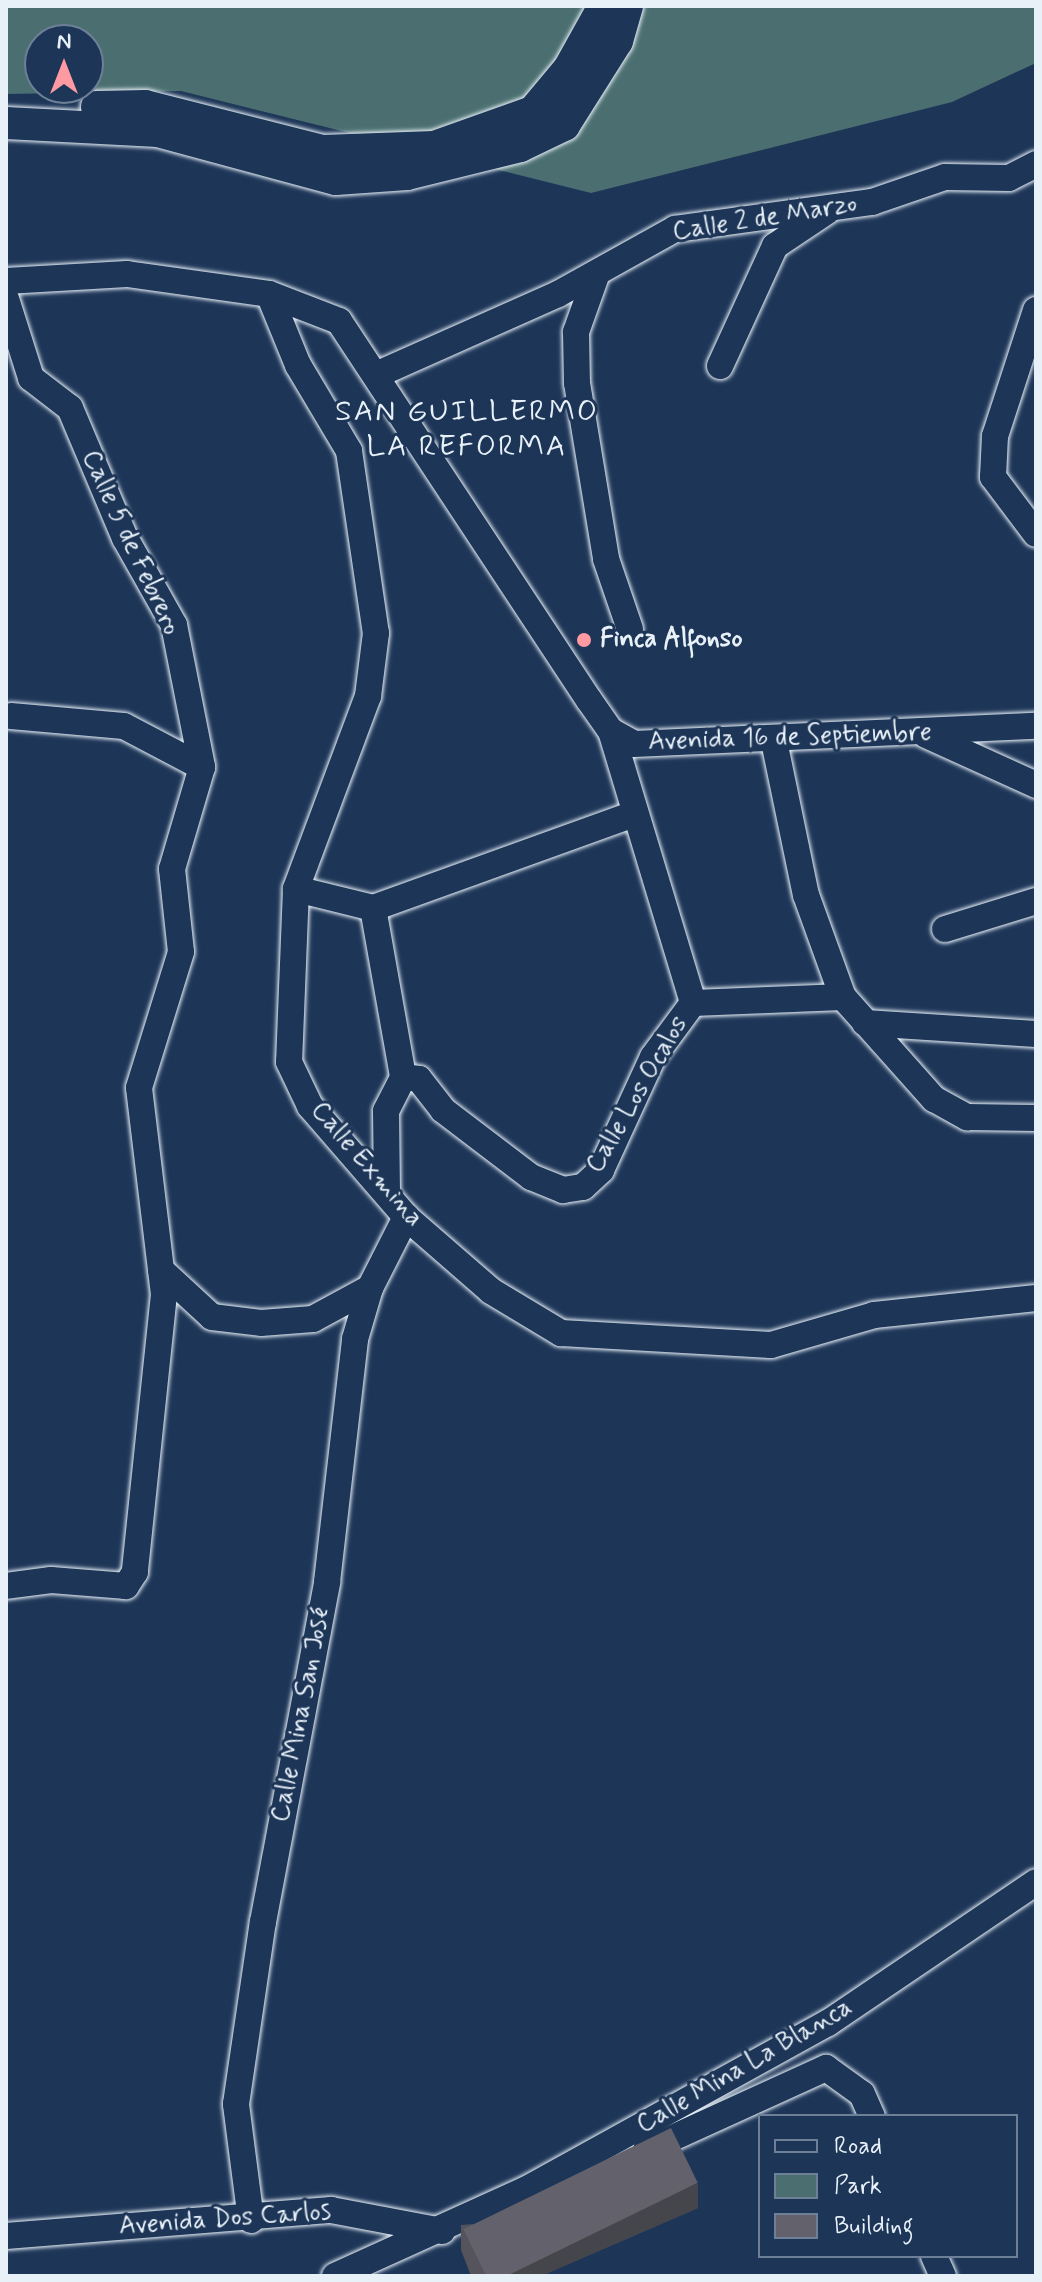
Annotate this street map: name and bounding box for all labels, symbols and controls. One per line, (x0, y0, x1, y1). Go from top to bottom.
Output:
north arrow (24, 24, 104, 104)
text: N (57, 28, 71, 56)
street label: Calle 2 de Marzo (671, 189, 859, 249)
district label: SAN GUILLERMO LA REFORMA (335, 394, 599, 464)
street label: Calle 5 de Febrero (73, 444, 187, 642)
place label: Finca Alfonso (600, 624, 743, 656)
marker: Finca Alfonso (575, 631, 593, 649)
street label: Avenida 16 de Septiembre (646, 717, 934, 759)
street label: Calle Los Ocalos (581, 1011, 695, 1179)
street label: Calle Exmina (302, 1095, 430, 1235)
street label: Calle Mina San José (265, 1603, 339, 1827)
street label: Calle Mina La Blanca (633, 1993, 857, 2141)
legend (758, 2114, 1018, 2258)
text: Road (834, 2131, 882, 2162)
text: Park (834, 2171, 882, 2202)
street label: Avenida Dos Carlos (118, 2197, 332, 2243)
text: Building (834, 2211, 914, 2242)

